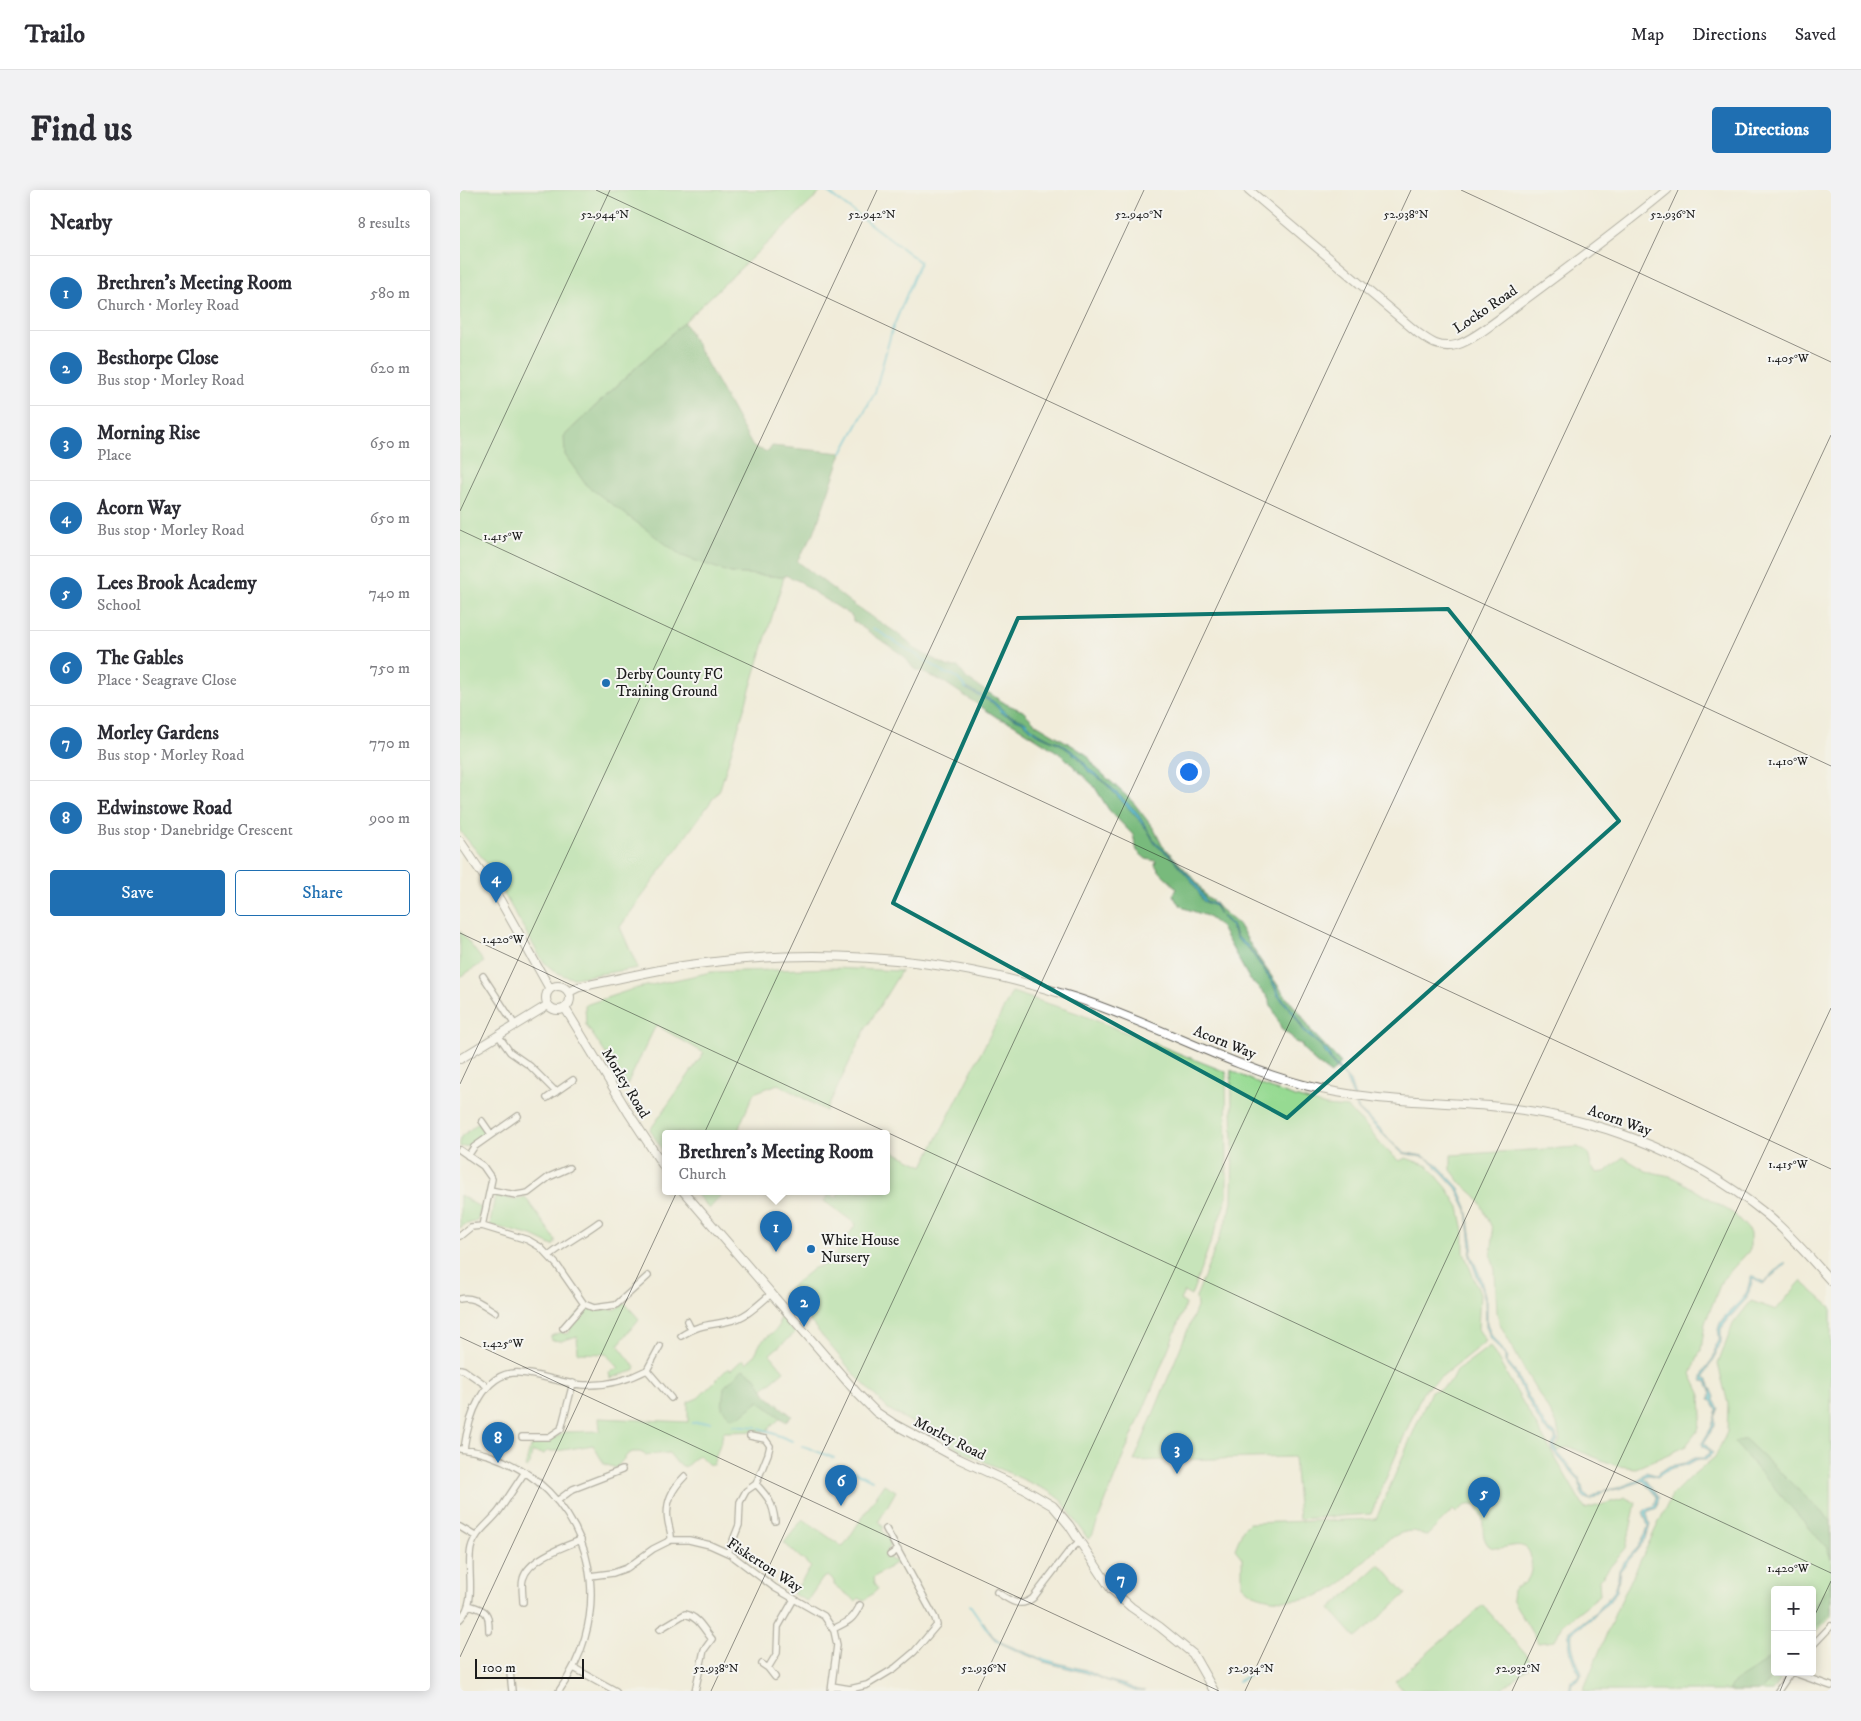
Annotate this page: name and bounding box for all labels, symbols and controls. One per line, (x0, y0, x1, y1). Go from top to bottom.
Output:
text: Trailo (25, 20, 85, 50)
text: Map (1631, 24, 1664, 46)
text: Directions (1692, 24, 1767, 46)
text: Saved (1795, 24, 1836, 46)
button: Directions (1712, 107, 1831, 153)
text: Find us (30, 108, 132, 152)
text: 52.944°N (581, 207, 629, 222)
text: 52.942°N (848, 207, 896, 222)
text: 52.940°N (1115, 207, 1163, 222)
text: 52.938°N (1383, 207, 1429, 222)
text: 52.936°N (1650, 207, 1696, 222)
text: Nearby (50, 210, 112, 236)
text: 8 results (358, 213, 410, 233)
text: Brethren's Meeting Room (97, 272, 292, 295)
street label: Locko Road (1450, 281, 1521, 338)
text: 1 (63, 283, 69, 303)
text: 580 m (370, 283, 410, 303)
text: Church · Morley Road (97, 295, 239, 315)
text: Besthorpe Close (97, 347, 219, 370)
text: 1.405°W (1767, 351, 1810, 366)
text: 2 (62, 358, 70, 378)
text: 620 m (370, 358, 410, 378)
text: Bus stop · Morley Road (97, 370, 244, 390)
text: Morning Rise (97, 422, 200, 445)
text: 3 (63, 433, 69, 453)
text: 650 m (370, 433, 410, 453)
text: Place (97, 445, 131, 465)
text: Acorn Way (97, 497, 181, 520)
text: 4 (61, 508, 71, 528)
text: 650 m (370, 508, 410, 528)
text: Bus stop · Morley Road (97, 520, 244, 540)
text: 1.415°W (483, 529, 524, 544)
text: Lees Brook Academy (97, 572, 257, 595)
text: 5 (62, 583, 70, 603)
text: 740 m (369, 583, 410, 603)
text: School (97, 595, 141, 615)
text: The Gables (97, 647, 183, 670)
text: 6 (62, 658, 70, 678)
text: 750 m (370, 658, 410, 678)
place label: Derby County FC Training Ground (616, 665, 723, 701)
text: Place · Seagrave Close (97, 670, 237, 690)
marker: Derby County FC Training Ground (600, 677, 612, 689)
text: Morley Gardens (97, 722, 219, 745)
text: 7 (62, 733, 70, 753)
text: 770 m (369, 733, 410, 753)
text: Bus stop · Morley Road (97, 745, 244, 765)
text: 1.410°W (1768, 754, 1809, 769)
your location (1176, 759, 1202, 785)
text: Edwinstowe Road (97, 797, 232, 820)
text: 8 (62, 808, 70, 828)
text: 900 m (369, 808, 410, 828)
text: Bus stop · Danebridge Crescent (97, 820, 293, 840)
pin: 4 (480, 862, 512, 903)
button: Save (50, 870, 225, 916)
button: Share (235, 870, 410, 916)
text: 1.420°W (482, 932, 525, 947)
street label: Acorn Way (1191, 1021, 1260, 1064)
street label: Morley Road (597, 1045, 654, 1122)
street label: Acorn Way (1585, 1101, 1655, 1141)
popup (662, 1130, 890, 1195)
text: Brethren's Meeting Room (678, 1141, 874, 1164)
text: 1.415°W (1768, 1157, 1809, 1172)
text: Church (678, 1164, 726, 1184)
pin: 1 (760, 1211, 792, 1252)
place label: White House Nursery (820, 1231, 899, 1267)
marker: White House Nursery (805, 1243, 817, 1255)
pin: 2 (788, 1286, 820, 1327)
text: 1.425°W (483, 1336, 524, 1351)
street label: Morley Road (911, 1412, 989, 1465)
pin: 8 (482, 1422, 514, 1463)
pin: 3 (1161, 1433, 1193, 1474)
pin: 6 (825, 1465, 857, 1506)
pin: 5 (1468, 1477, 1500, 1518)
street label: Fiskerton Way (723, 1534, 807, 1597)
text: 1.420°W (1767, 1561, 1810, 1576)
pin: 7 (1105, 1563, 1137, 1604)
map controls (1771, 1586, 1816, 1676)
button: + (1771, 1586, 1816, 1631)
button: − (1771, 1631, 1816, 1676)
scale bar (475, 1656, 584, 1679)
text: 100 m (482, 1659, 516, 1677)
text: 52.938°N (693, 1661, 739, 1676)
text: 52.936°N (961, 1661, 1007, 1676)
text: 52.934°N (1228, 1661, 1274, 1676)
text: 52.932°N (1496, 1661, 1541, 1676)

